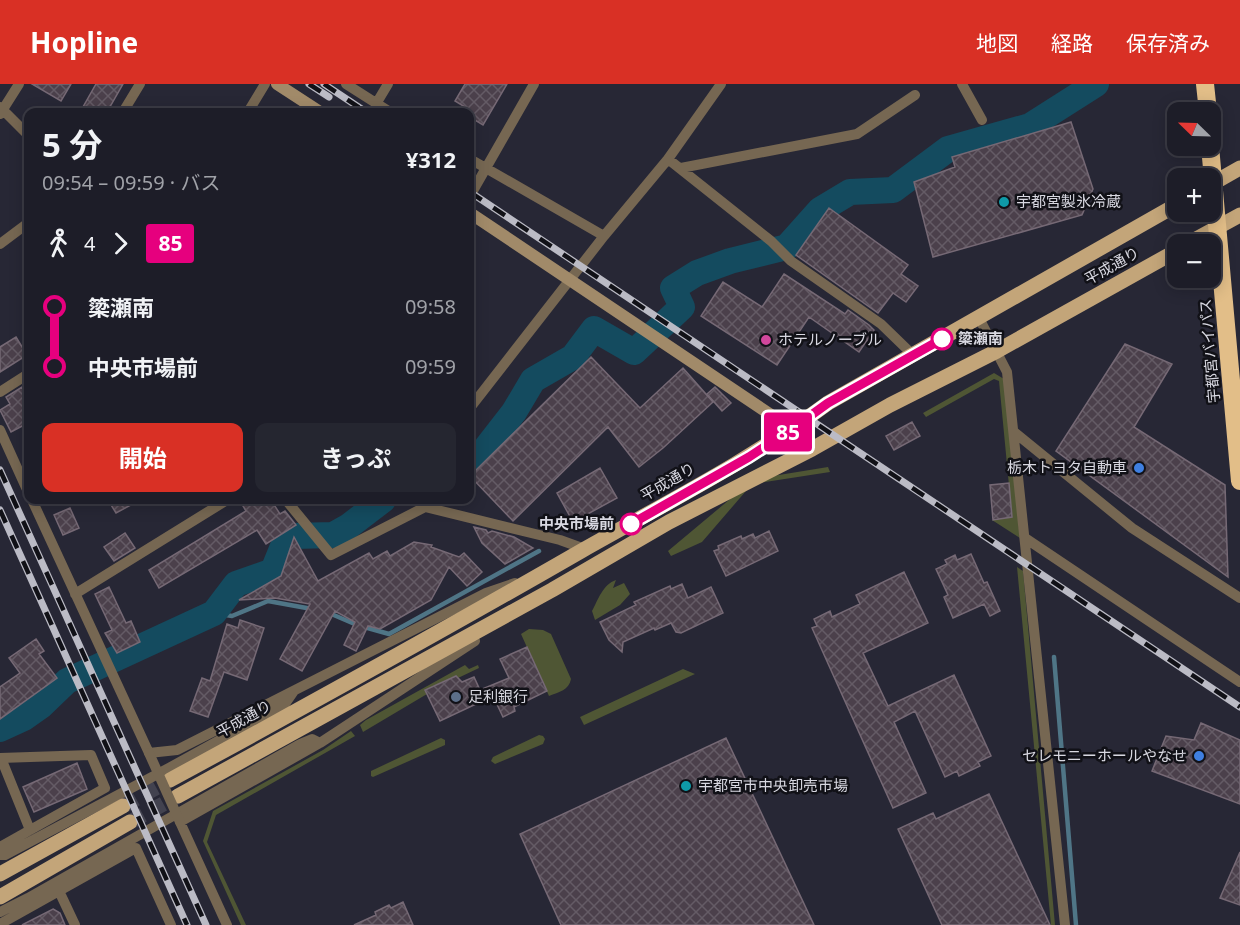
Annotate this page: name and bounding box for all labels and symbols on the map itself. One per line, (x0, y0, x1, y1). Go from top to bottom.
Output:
north arrow (1167, 102, 1221, 156)
place label: 宇都宮製氷冷蔵 (1016, 191, 1121, 211)
marker: 宇都宮製氷冷蔵 (997, 195, 1011, 209)
street label: 平成通り (1080, 242, 1143, 288)
street label: 宇都宮バイパス (1194, 298, 1224, 404)
marker: 簗瀬南 (931, 328, 953, 350)
place label: 簗瀬南 (958, 328, 1003, 348)
place label: ホテルノーブル (778, 329, 882, 349)
marker: ホテルノーブル (759, 333, 773, 347)
line badge: 85 (761, 412, 815, 452)
street label: 平成通り (637, 457, 698, 505)
place label: 栃木トヨタ自動車 (1007, 457, 1127, 477)
marker: 栃木トヨタ自動車 (1132, 461, 1146, 475)
place label: 中央市場前 (539, 513, 614, 533)
marker: 中央市場前 (620, 513, 642, 535)
place label: 足利銀行 (468, 686, 528, 706)
marker: 足利銀行 (449, 690, 463, 704)
street label: 平成通り (212, 695, 275, 741)
place label: セレモニーホールやなせ (1022, 745, 1187, 765)
marker: セレモニーホールやなせ (1192, 749, 1206, 763)
place label: 宇都宮市中央卸売市場 (698, 775, 848, 795)
marker: 宇都宮市中央卸売市場 (679, 779, 693, 793)

